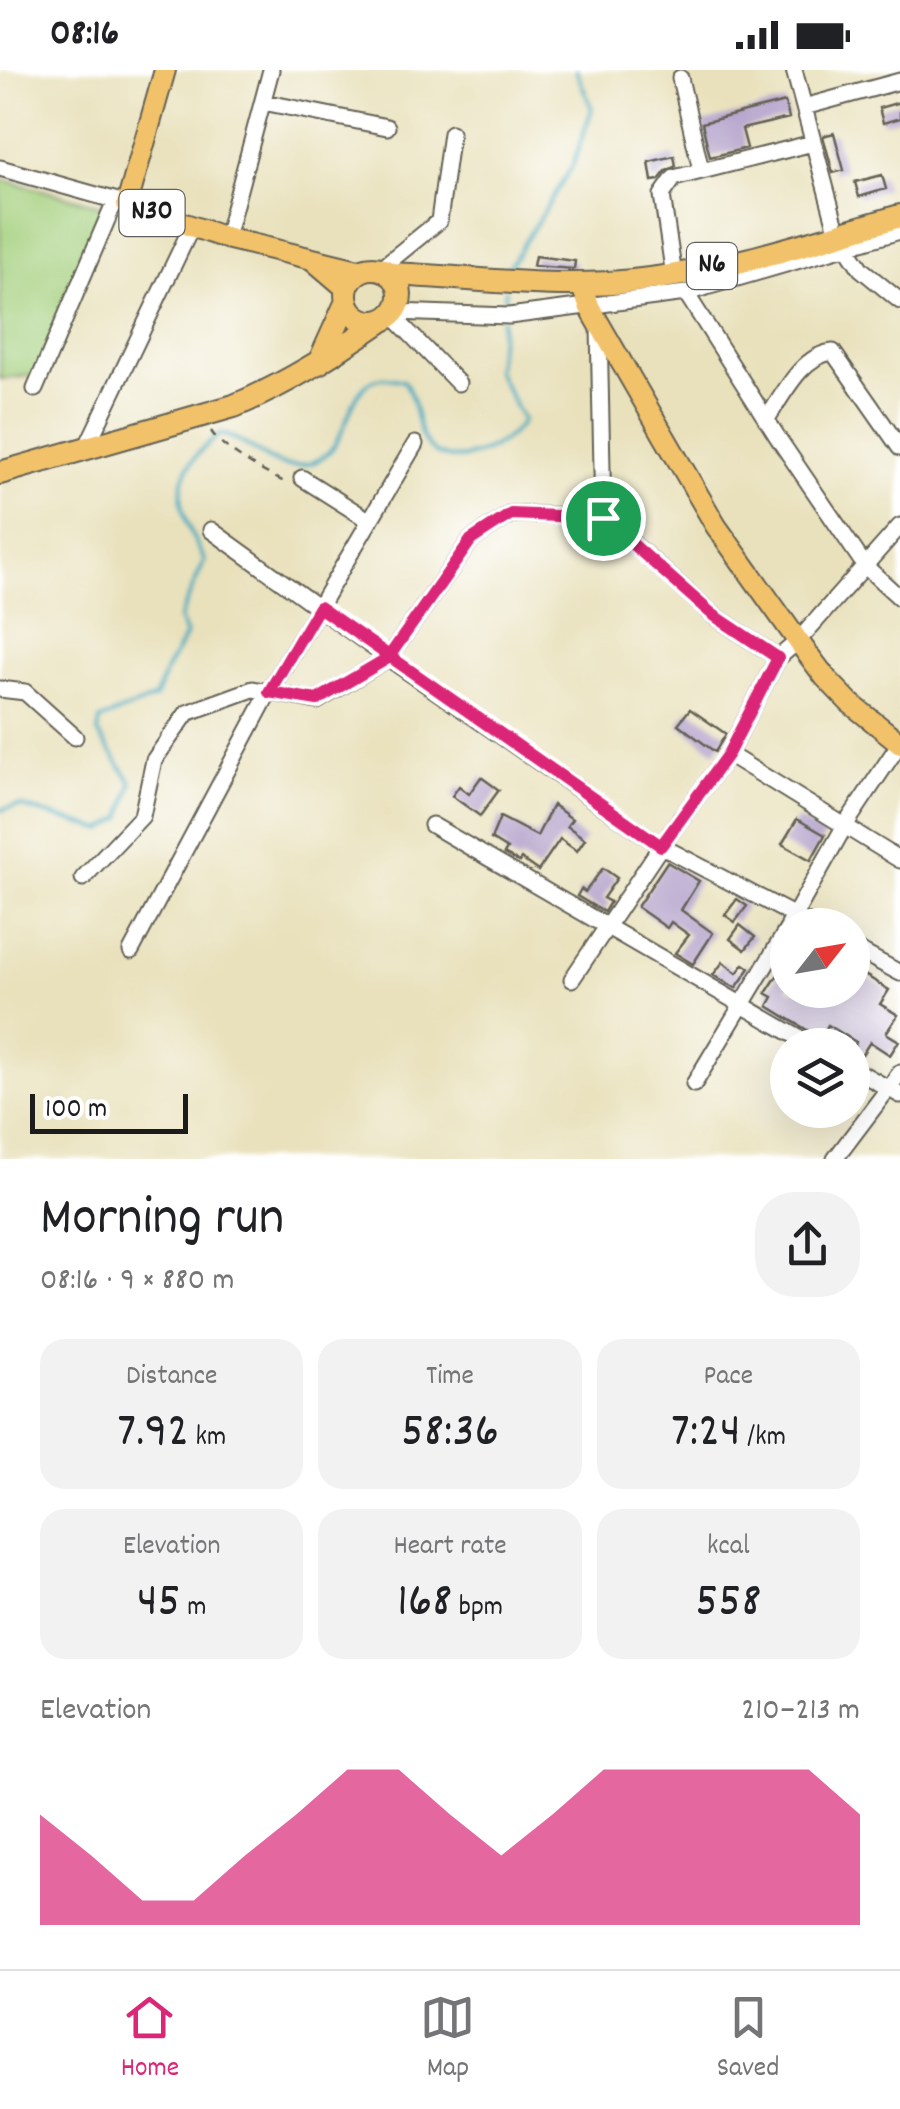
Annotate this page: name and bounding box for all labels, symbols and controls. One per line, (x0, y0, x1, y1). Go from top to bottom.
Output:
text: 08:16 (50, 8, 119, 63)
road number: N30 (120, 190, 184, 236)
road number: N6 (687, 243, 737, 289)
pin (561, 476, 646, 561)
icon: arrive (576, 491, 631, 546)
north arrow (770, 908, 870, 1008)
map controls (770, 908, 870, 1128)
button: layers (770, 1028, 870, 1128)
scale bar (30, 1089, 188, 1134)
text: 100 m (45, 1091, 107, 1131)
text: Morning run (40, 1182, 284, 1261)
button: share (755, 1192, 860, 1297)
text: 08:16 · 9 × 880 m (40, 1259, 234, 1305)
text: Distance (126, 1358, 217, 1398)
text: Time (426, 1358, 474, 1398)
text: Pace (704, 1358, 753, 1398)
text: 7.92 (117, 1398, 189, 1470)
text: 58:36 (401, 1398, 499, 1470)
text: 7:24 (671, 1398, 741, 1470)
text: km (189, 1419, 226, 1459)
text: /km (741, 1419, 786, 1459)
text: Elevation (123, 1528, 220, 1568)
text: Heart rate (393, 1528, 507, 1568)
text: kcal (707, 1528, 750, 1568)
text: 45 (137, 1568, 181, 1640)
text: 168 (397, 1568, 452, 1640)
text: 558 (695, 1568, 762, 1640)
text: m (181, 1589, 206, 1629)
text: bpm (452, 1589, 503, 1629)
text: Elevation (40, 1689, 151, 1735)
text: 210–213 m (741, 1689, 860, 1735)
tab: Home (121, 1990, 179, 2090)
tab: Map (420, 1990, 475, 2090)
tab: Saved (717, 1990, 779, 2090)

